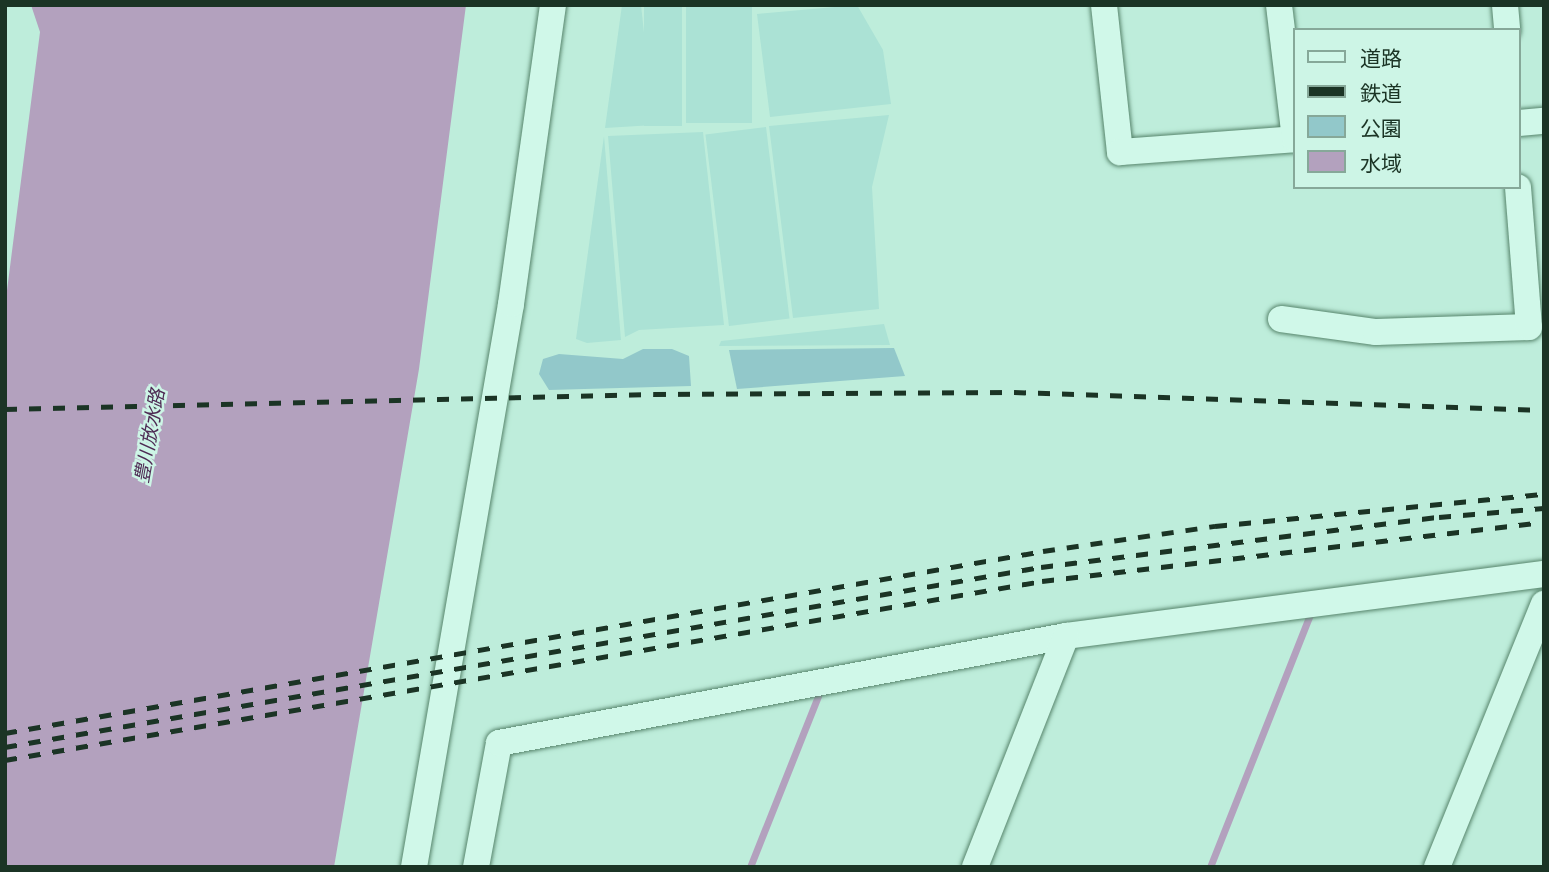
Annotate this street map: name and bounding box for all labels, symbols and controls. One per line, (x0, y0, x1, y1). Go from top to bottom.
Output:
legend (1294, 28, 1521, 189)
text: 道路 (1360, 45, 1402, 72)
text: 鉄道 (1360, 80, 1402, 107)
text: 公園 (1360, 115, 1402, 142)
text: 水域 (1360, 150, 1402, 177)
water label: 豊川放水路 (131, 387, 169, 485)

